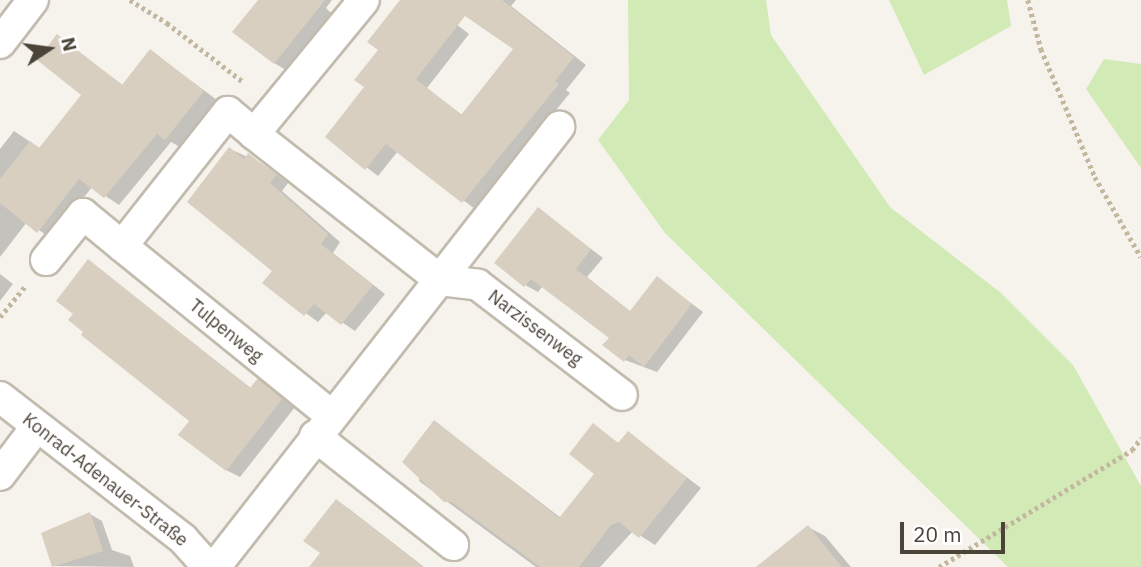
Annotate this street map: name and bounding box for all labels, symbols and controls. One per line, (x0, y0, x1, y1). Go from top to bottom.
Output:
north arrow (14, 14, 84, 84)
text: N (56, 35, 83, 54)
street label: Narzissenweg (484, 286, 586, 370)
street label: Tulpenweg (185, 295, 267, 367)
street label: Konrad-Adenauer-Straße (18, 409, 192, 551)
scale bar (903, 508, 1008, 552)
text: 20 m (913, 520, 962, 548)

